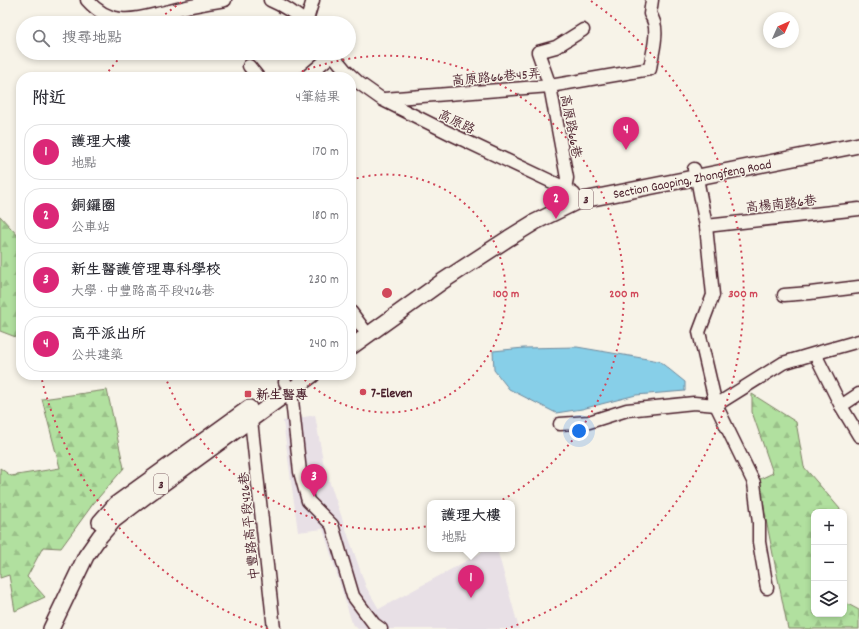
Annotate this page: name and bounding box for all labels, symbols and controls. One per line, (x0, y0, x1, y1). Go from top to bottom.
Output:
north arrow (763, 12, 799, 48)
search box (16, 16, 356, 60)
icon: search (30, 27, 52, 49)
text: 搜尋地點 (62, 28, 122, 50)
street label: 高原路66巷45弄 (451, 65, 541, 92)
text: 附近 (32, 88, 66, 112)
text: 4筆結果 (296, 89, 340, 108)
street label: 高原路66巷 (554, 93, 585, 160)
street label: 高原路 (434, 106, 478, 140)
pin: 4 (613, 117, 639, 150)
text: 護理大樓 (71, 132, 131, 154)
text: 1 (45, 143, 47, 162)
text: 170 m (312, 143, 339, 162)
text: 地點 (71, 155, 97, 174)
street label: Section Gaoping, Zhongfeng Road (612, 156, 773, 205)
pin: 2 (543, 186, 569, 219)
road number: 3 (579, 189, 593, 209)
street label: 高楊南路6巷 (745, 192, 818, 219)
text: 銅鑼圈 (71, 196, 116, 218)
text: 2 (43, 207, 49, 226)
text: 180 m (312, 207, 339, 226)
text: 公車站 (71, 219, 110, 238)
text: 新生醫護管理專科學校 (71, 260, 221, 282)
text: 3 (43, 271, 49, 290)
text: 230 m (309, 271, 339, 290)
text: 大學 · 中豐路高平段426巷 (71, 283, 214, 302)
centre of rings (380, 286, 394, 300)
text: 100 m (493, 286, 519, 303)
text: 200 m (609, 286, 639, 303)
text: 300 m (728, 286, 758, 303)
text: 高平派出所 (71, 324, 146, 346)
text: 4 (43, 335, 49, 354)
text: 240 m (309, 335, 339, 354)
text: 公共建築 (71, 347, 123, 366)
place label: 7-Eleven (371, 385, 412, 404)
place label: 新生醫專 (256, 387, 308, 406)
marker: 7-Eleven (358, 387, 368, 397)
marker: 新生醫專 (243, 389, 253, 399)
your location (569, 421, 589, 441)
pin: 3 (301, 464, 327, 497)
street label: 中豐路高平段426巷 (235, 471, 266, 581)
road number: 3 (154, 474, 168, 494)
popup (427, 500, 515, 552)
text: 護理大樓 (441, 506, 501, 528)
map controls (811, 509, 847, 617)
button: + (811, 509, 847, 545)
text: 地點 (441, 529, 467, 548)
button: − (811, 545, 847, 581)
pin: 1 (458, 565, 484, 598)
button: layers (811, 581, 847, 617)

